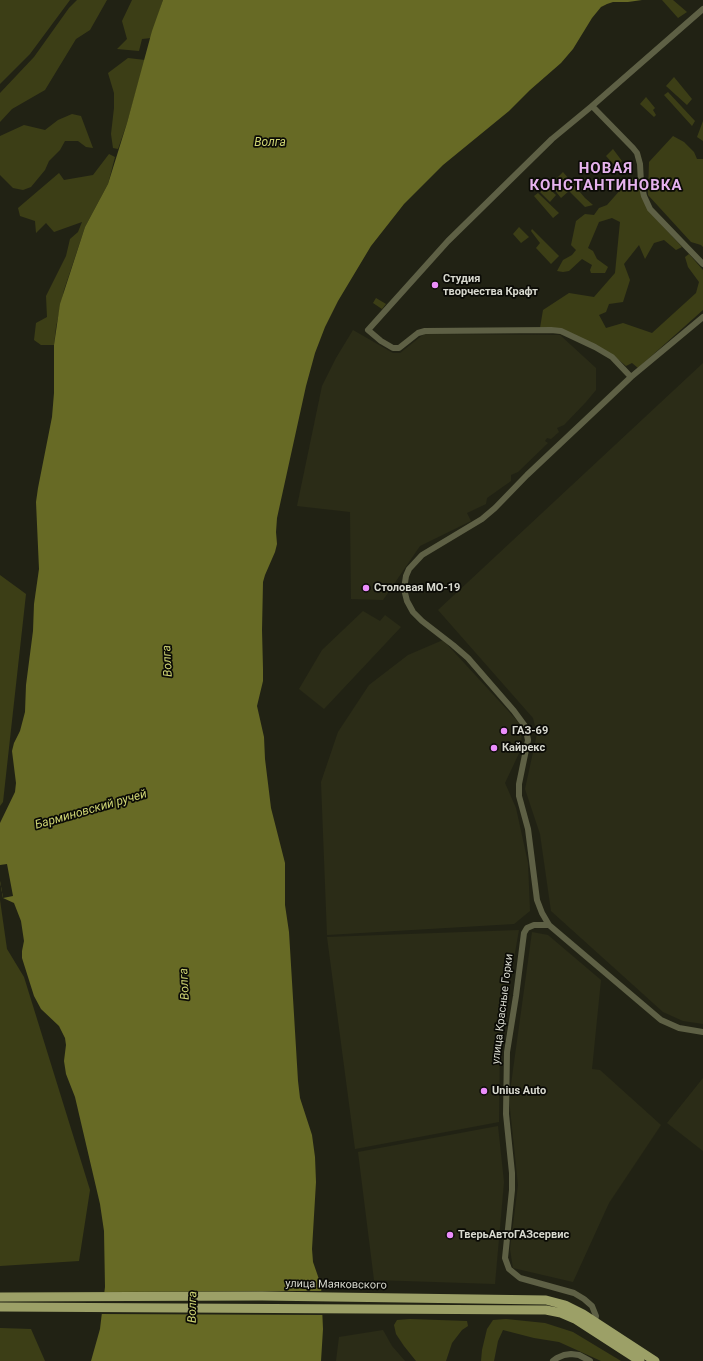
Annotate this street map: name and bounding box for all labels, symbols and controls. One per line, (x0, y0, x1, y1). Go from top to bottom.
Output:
water label: Волга (254, 136, 286, 150)
district label: НОВАЯ КОНСТАНТИНОВКА (529, 160, 683, 195)
place label: Студия творчества Крафт (443, 272, 538, 298)
marker: Студия творчества Крафт (430, 280, 440, 290)
place label: Столовая МО-19 (374, 581, 460, 595)
marker: Столовая МО-19 (361, 583, 371, 593)
water label: Волга (160, 645, 176, 677)
place label: ГАЗ-69 (512, 724, 548, 738)
marker: ГАЗ-69 (499, 726, 509, 736)
place label: Кайрекс (502, 741, 545, 755)
marker: Кайрекс (489, 743, 499, 753)
water label: Барминовский ручей (33, 787, 149, 833)
street label: улица Красные Горки (490, 953, 516, 1065)
water label: Волга (177, 968, 193, 1000)
place label: Unius Auto (492, 1084, 546, 1098)
marker: Unius Auto (479, 1086, 489, 1096)
place label: ТверьАвтоГАЗсервис (458, 1228, 569, 1242)
marker: ТверьАвтоГАЗсервис (445, 1230, 455, 1240)
street label: улица Маяковского (285, 1278, 387, 1292)
water label: Волга (186, 1291, 200, 1323)

